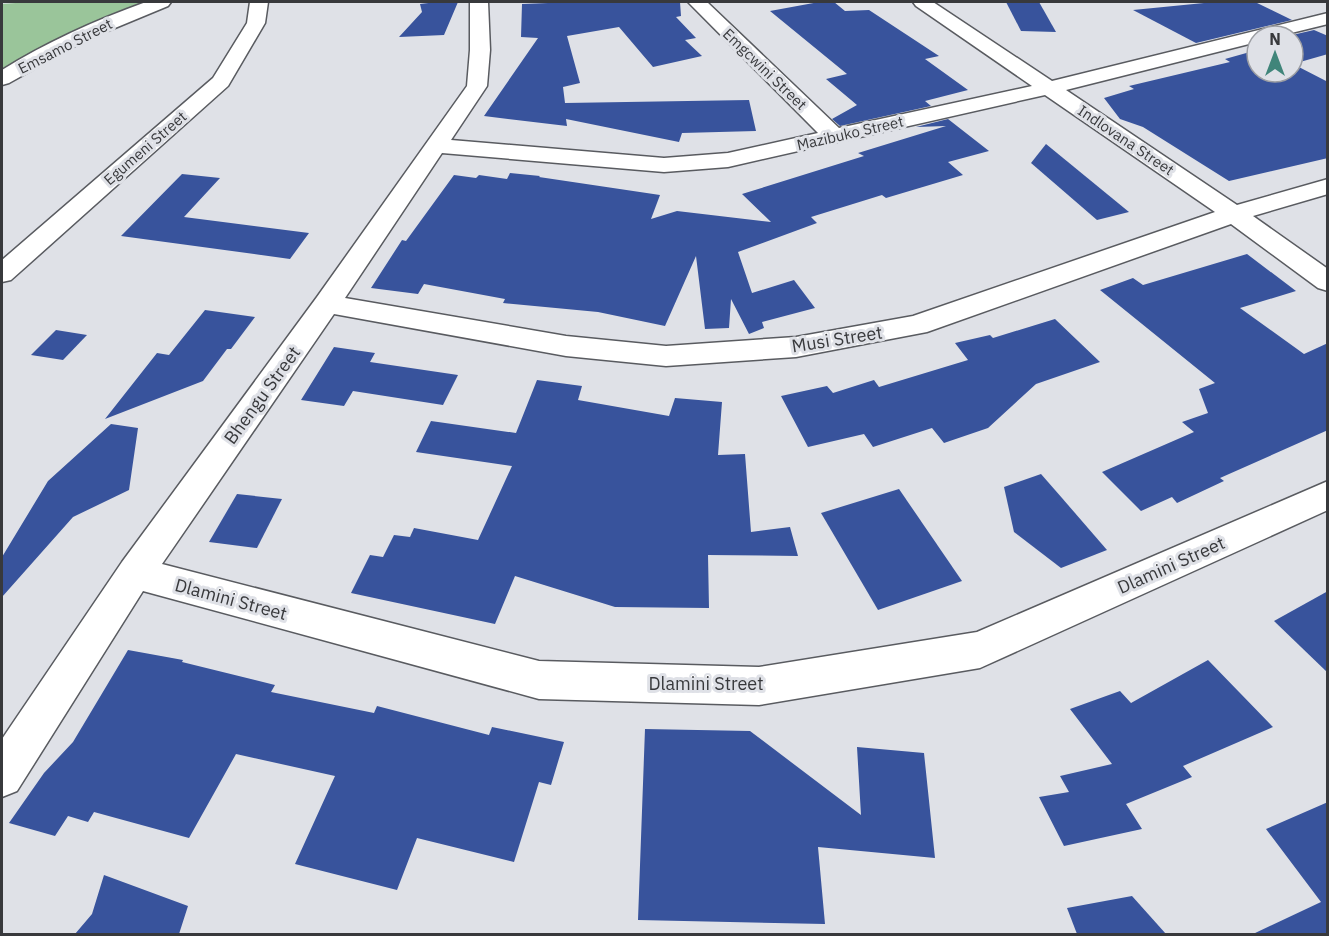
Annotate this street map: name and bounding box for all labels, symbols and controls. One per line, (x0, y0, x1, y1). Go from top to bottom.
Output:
street label: Emsamo Street (15, 14, 115, 78)
street label: Emgcwini Street (719, 24, 811, 114)
north arrow (1245, 24, 1305, 84)
text: N (1269, 29, 1281, 49)
street label: Indlovana Street (1074, 101, 1178, 179)
street label: Egumeni Street (100, 107, 190, 189)
street label: Mazibuko Street (795, 111, 905, 155)
street label: Musi Street (790, 320, 884, 358)
street label: Bhengu Street (219, 342, 305, 448)
street label: Dlamini Street (1114, 531, 1228, 599)
street label: Dlamini Street (172, 573, 290, 625)
street label: Dlamini Street (648, 672, 764, 695)

